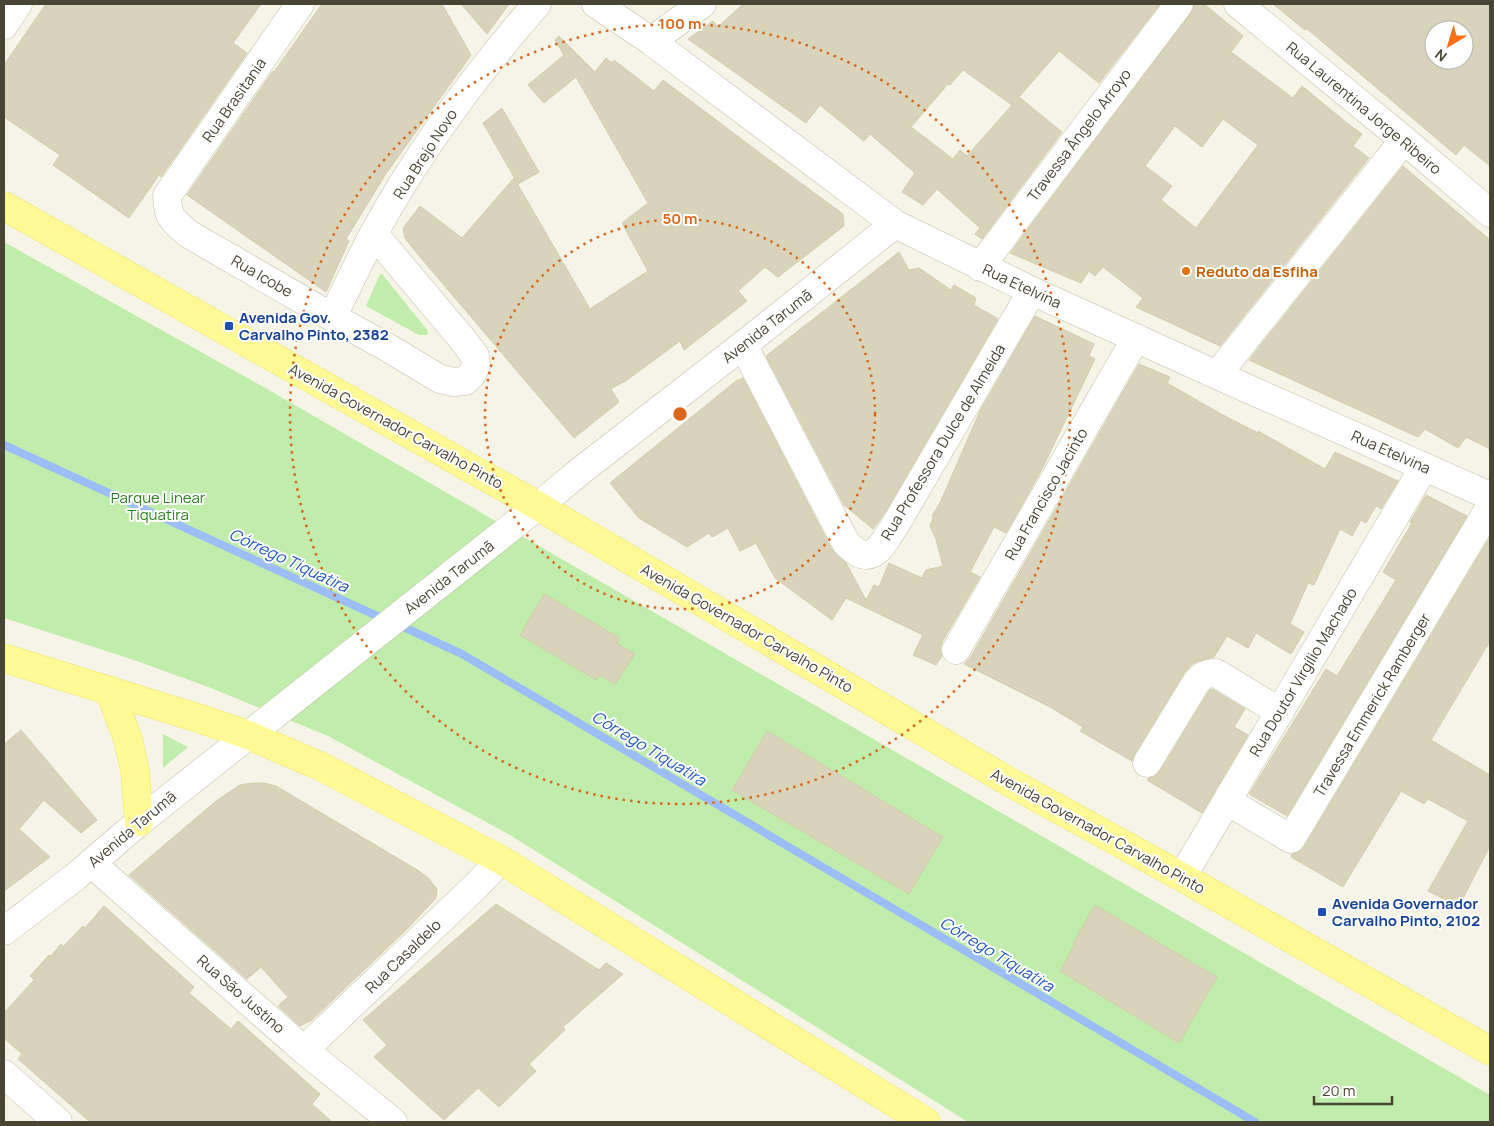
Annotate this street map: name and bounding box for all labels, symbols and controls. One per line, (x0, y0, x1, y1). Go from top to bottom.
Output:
text: 100 m (659, 13, 701, 34)
north arrow (1424, 20, 1474, 70)
street label: Rua Laurentina Jorge Ribeiro (1282, 37, 1446, 179)
text: N (1431, 45, 1451, 66)
street label: Rua Brasitania (197, 54, 271, 146)
street label: Travessa Ângelo Arroyo (1022, 64, 1136, 206)
street label: Rua Brejo Novo (388, 105, 462, 203)
text: 50 m (662, 208, 698, 229)
street label: Rua Icobe (227, 250, 297, 302)
street label: Rua Etelvina (979, 259, 1065, 313)
place label: Reduto da Esfiha (1196, 261, 1318, 282)
marker: Reduto da Esfiha (1180, 265, 1192, 277)
street label: Avenida Tarumã (718, 284, 816, 368)
place label: Avenida Gov. Carvalho Pinto, 2382 (239, 307, 389, 345)
marker: Avenida Gov. Carvalho Pinto, 2382 (223, 320, 235, 332)
street label: Rua Professora Dulce de Almeida (876, 340, 1010, 544)
street label: Avenida Governador Carvalho Pinto (285, 358, 507, 494)
centre of rings (671, 405, 689, 423)
street label: Rua Francisco Jacinto (1000, 424, 1092, 564)
street label: Rua Etelvina (1348, 425, 1434, 479)
park label: Parque Linear Tiquatira (111, 487, 206, 525)
water label: Córrego Tiquatira (226, 523, 353, 598)
street label: Avenida Tarumã (400, 535, 498, 619)
street label: Avenida Governador Carvalho Pinto (637, 558, 857, 698)
street label: Rua Doutor Virgílio Machado (1244, 584, 1362, 760)
street label: Travessa Emmerick Ramberger (1309, 609, 1436, 801)
water label: Córrego Tiquatira (588, 705, 711, 791)
street label: Avenida Governador Carvalho Pinto (987, 763, 1209, 899)
street label: Avenida Tarumã (84, 786, 180, 872)
place label: Avenida Governador Carvalho Pinto, 2102 (1332, 893, 1480, 931)
marker: Avenida Governador Carvalho Pinto, 2102 (1316, 906, 1328, 918)
water label: Córrego Tiquatira (936, 911, 1059, 997)
street label: Rua Casaldelo (360, 914, 446, 998)
street label: Rua São Justino (193, 950, 290, 1038)
scale bar (1314, 1074, 1392, 1106)
text: 20 m (1322, 1080, 1355, 1101)

